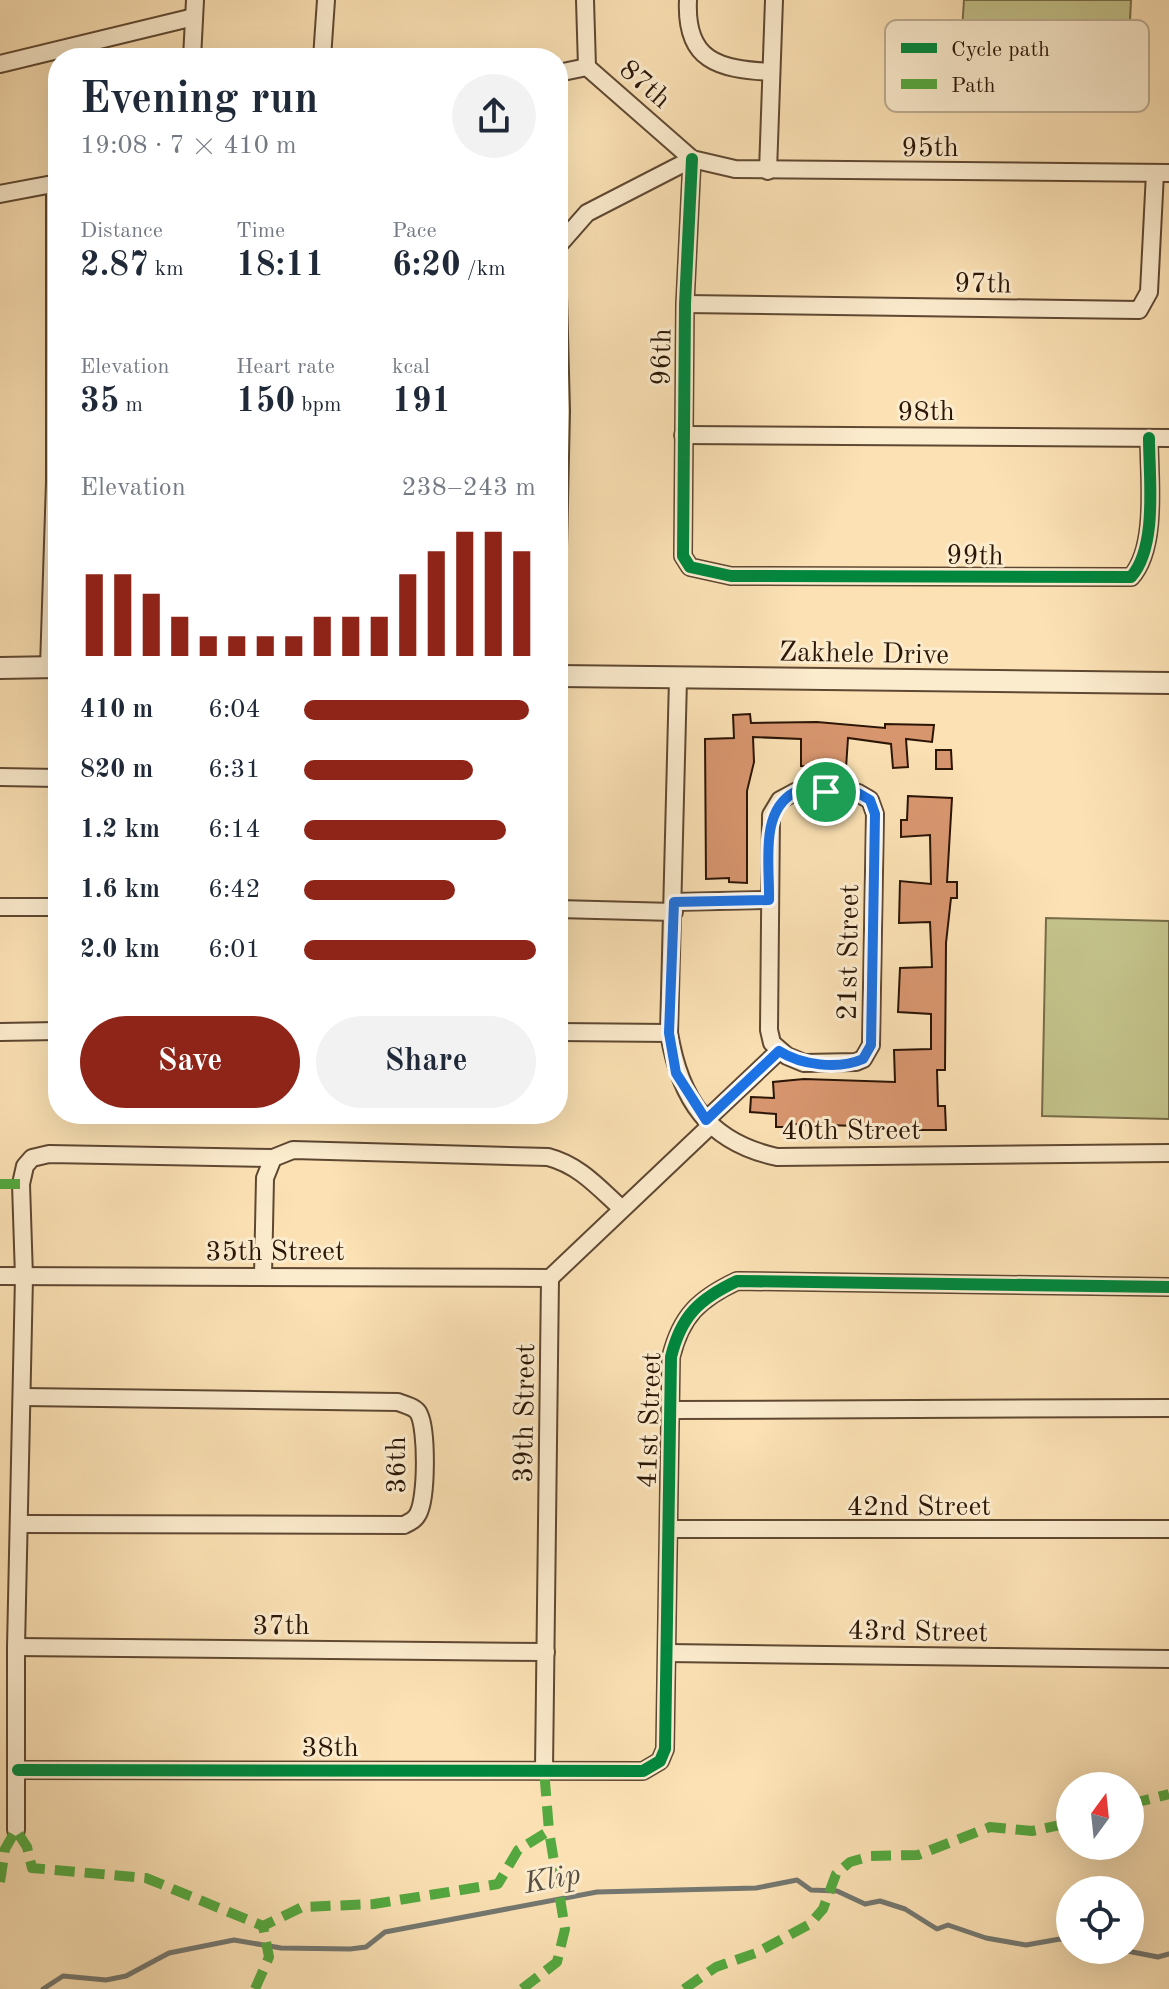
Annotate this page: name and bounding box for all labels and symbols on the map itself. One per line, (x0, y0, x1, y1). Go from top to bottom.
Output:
legend (885, 20, 1149, 112)
text: Cycle path (951, 39, 1050, 61)
street label: 87th (613, 56, 675, 115)
text: Path (951, 75, 996, 97)
street label: 95th (901, 135, 959, 163)
street label: 97th (954, 270, 1012, 299)
street label: 96th (648, 328, 677, 386)
street label: 98th (897, 399, 955, 427)
street label: 99th (946, 542, 1004, 571)
street label: Zakhele Drive (779, 640, 949, 670)
pin (792, 758, 860, 826)
street label: 21st Street (835, 884, 865, 1021)
street label: 40th Street (781, 1118, 921, 1146)
street label: 35th Street (205, 1239, 345, 1267)
street label: 39th Street (511, 1343, 541, 1483)
street label: 41st Street (635, 1351, 667, 1489)
street label: 36th (384, 1436, 412, 1494)
street label: 42nd Street (847, 1494, 991, 1522)
street label: 37th (252, 1613, 310, 1641)
street label: 43rd Street (847, 1618, 988, 1648)
street label: 38th (301, 1735, 359, 1763)
north arrow (1056, 1772, 1144, 1860)
water label: Klip (520, 1860, 584, 1900)

